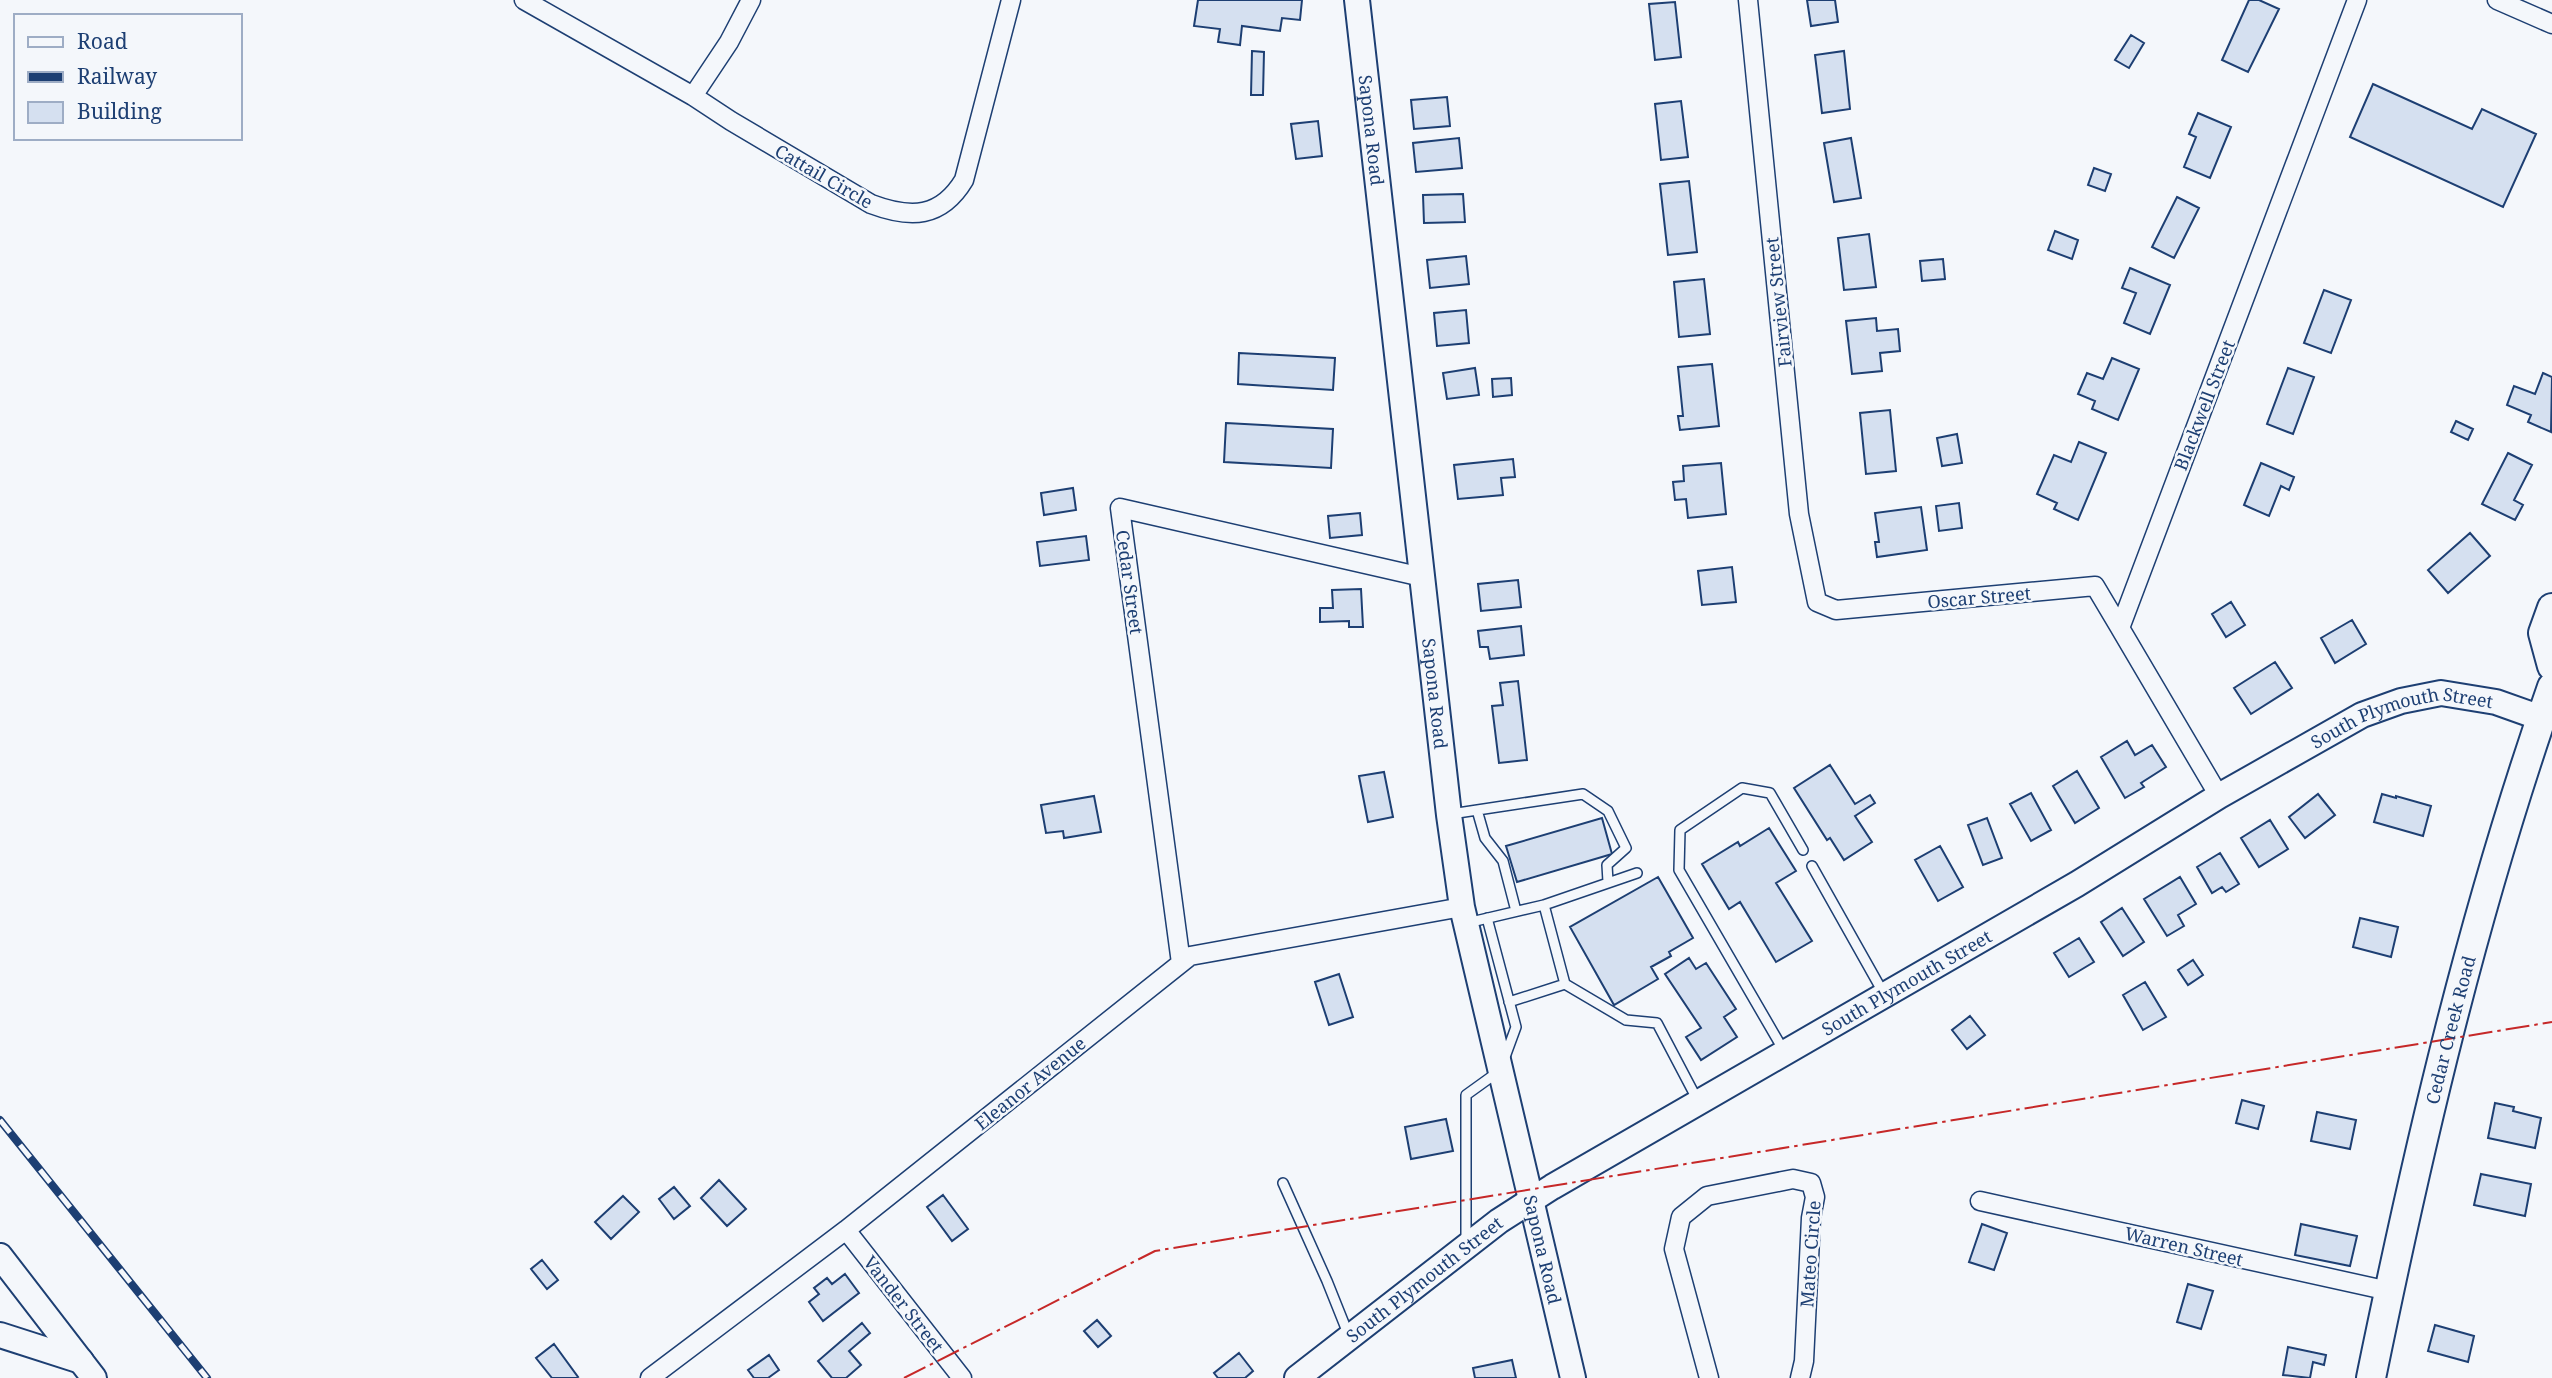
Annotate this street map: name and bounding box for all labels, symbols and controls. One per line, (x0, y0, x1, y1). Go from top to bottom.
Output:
legend (14, 14, 242, 140)
text: Road (77, 27, 128, 55)
text: Railway (77, 62, 157, 90)
street label: Sapona Road (1354, 74, 1390, 187)
text: Building (77, 97, 162, 125)
street label: Cattail Circle (771, 138, 877, 214)
street label: Fairview Street (1759, 236, 1797, 368)
street label: Blackwell Street (2168, 336, 2240, 474)
street label: Cedar Street (1111, 528, 1149, 636)
street label: Oscar Street (1926, 581, 2032, 613)
street label: Sapona Road (1417, 637, 1453, 750)
street label: South Plymouth Street (2306, 681, 2495, 754)
street label: South Plymouth Street (1817, 924, 1996, 1041)
street label: Cedar Creek Road (2420, 953, 2481, 1107)
street label: Eleanor Avenue (970, 1031, 1090, 1135)
street label: Sapona Road (1518, 1193, 1567, 1306)
street label: Mateo Circle (1794, 1200, 1826, 1308)
street label: South Plymouth Street (1341, 1211, 1507, 1348)
street label: Warren Street (2122, 1221, 2246, 1271)
street label: Vander Street (859, 1251, 949, 1357)

